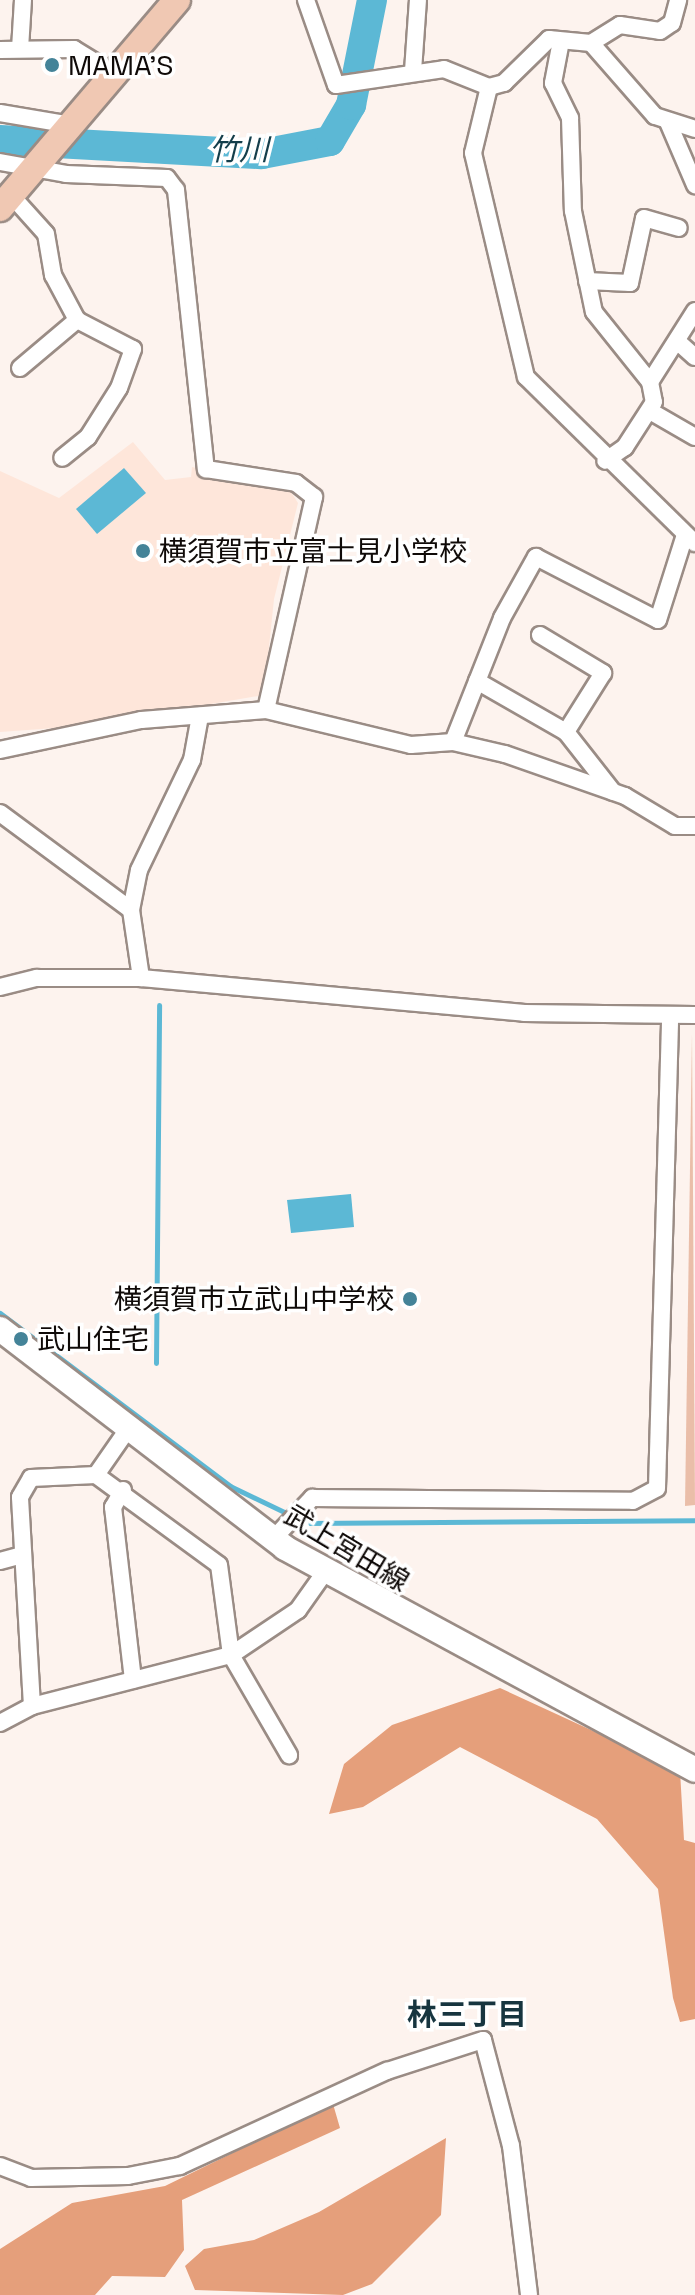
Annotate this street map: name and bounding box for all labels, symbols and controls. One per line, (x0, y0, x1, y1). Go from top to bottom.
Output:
place label: MAMA'S (68, 48, 173, 82)
marker: MAMA'S (43, 56, 61, 74)
water label: 竹川 (209, 132, 269, 168)
place label: 横須賀市立富士見小学校 (159, 534, 467, 568)
marker: 横須賀市立富士見小学校 (134, 542, 152, 560)
place label: 横須賀市立武山中学校 (114, 1282, 394, 1316)
marker: 横須賀市立武山中学校 (401, 1290, 419, 1308)
place label: 武山住宅 (37, 1322, 149, 1356)
marker: 武山住宅 (12, 1330, 30, 1348)
street label: 武上宮田線 (278, 1498, 416, 1598)
district label: 林三丁目 (407, 1997, 527, 2033)

